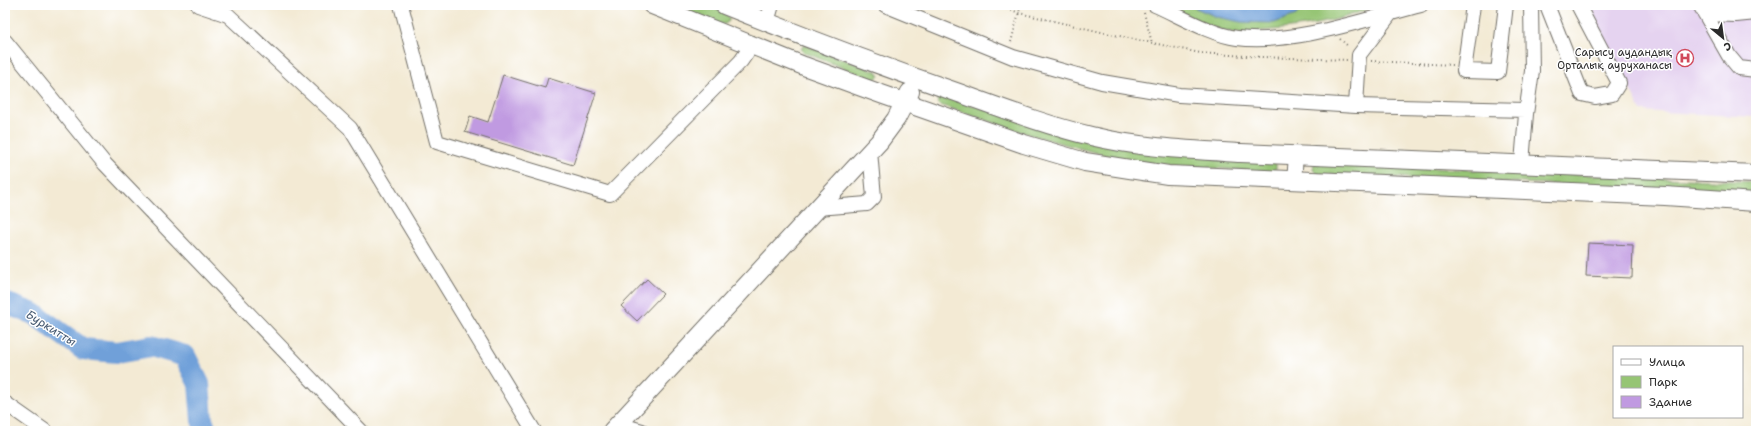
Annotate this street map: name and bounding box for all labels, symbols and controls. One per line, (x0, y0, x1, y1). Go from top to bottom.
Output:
north arrow (1703, 18, 1743, 58)
text: С (1721, 38, 1734, 55)
place label: Сарысу аудандық Орталық ауруханасы (1557, 45, 1673, 73)
hospital icon: Сарысу аудандық Орталық ауруханасы (1675, 48, 1695, 68)
water label: Буркитты (23, 306, 79, 350)
legend (1613, 346, 1743, 418)
text: Улица (1649, 354, 1686, 370)
text: Парк (1649, 374, 1678, 390)
text: Здание (1649, 394, 1693, 410)

